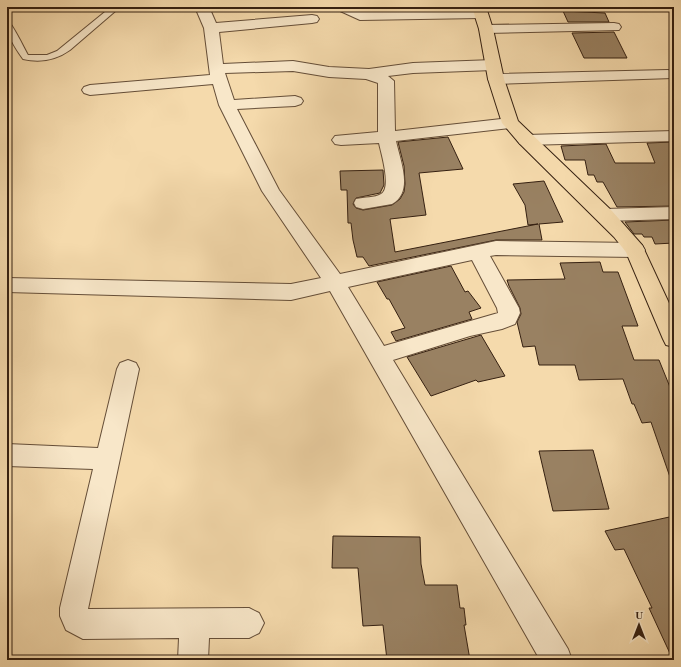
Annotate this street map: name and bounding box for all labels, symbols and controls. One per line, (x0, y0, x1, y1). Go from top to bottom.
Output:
north arrow (619, 605, 659, 645)
text: U (635, 611, 644, 622)

